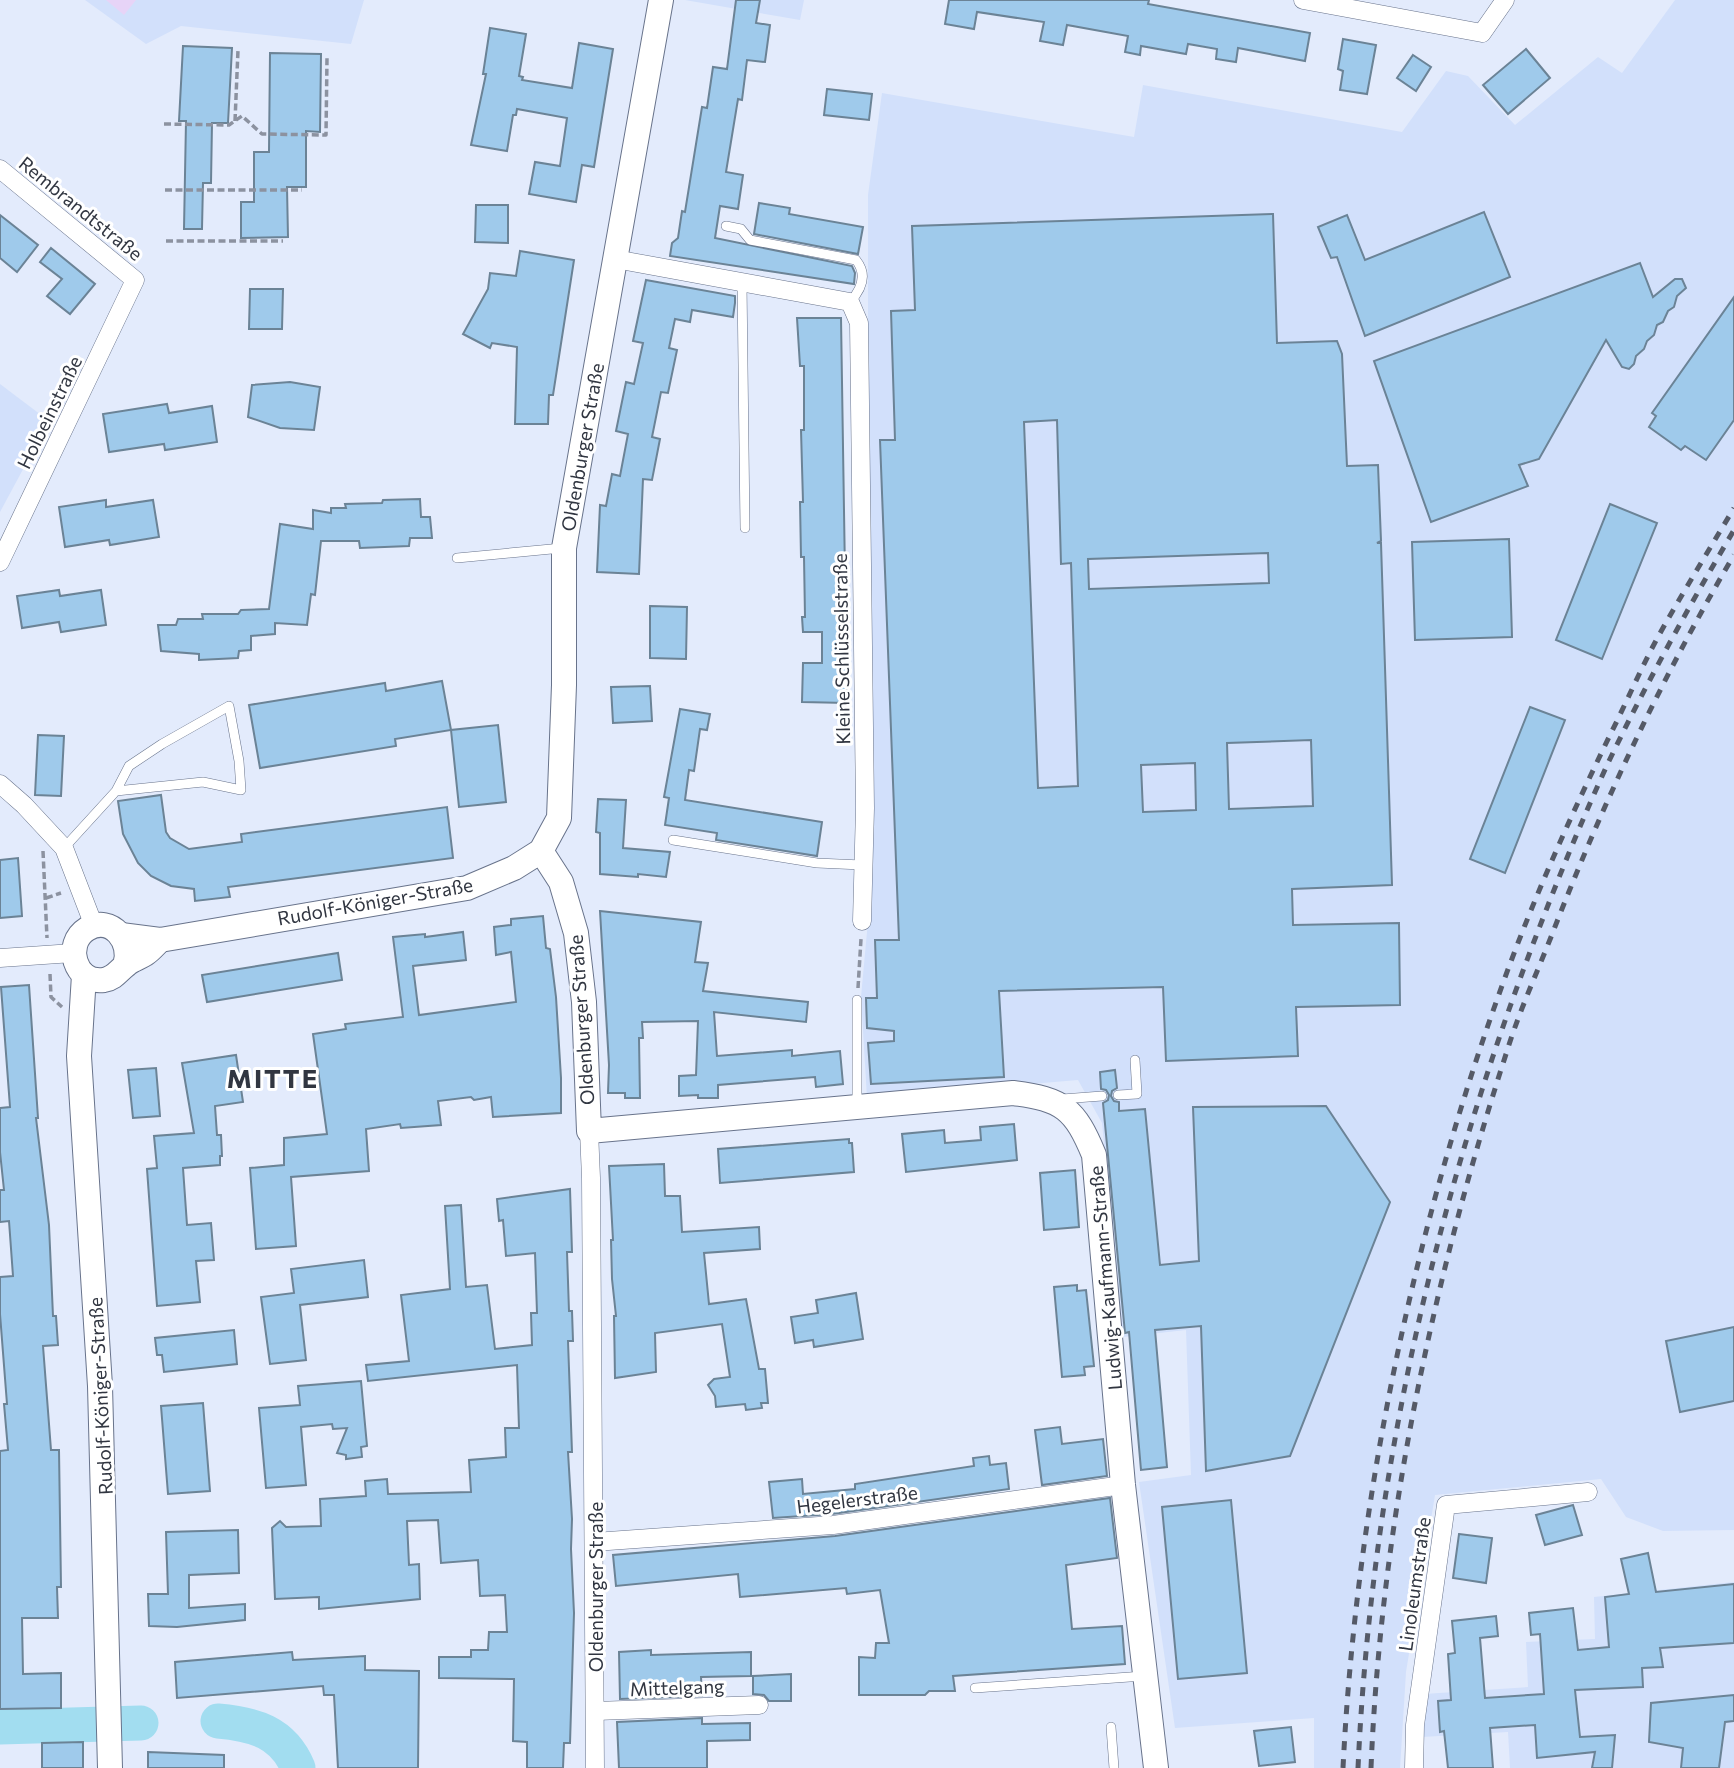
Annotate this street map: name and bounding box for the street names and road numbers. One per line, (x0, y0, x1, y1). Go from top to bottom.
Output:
street label: Rembrandtstraße (15, 151, 147, 265)
street label: Holbeinstraße (12, 352, 86, 472)
street label: Oldenburger Straße (556, 361, 608, 533)
street label: Kleine Schlüsselstraße (828, 553, 854, 745)
street label: Rudolf-Königer-Straße (275, 872, 475, 930)
street label: Oldenburger Straße (564, 934, 598, 1106)
street label: Ludwig-Kaufmann-Straße (1084, 1165, 1126, 1391)
street label: Rudolf-Königer-Straße (83, 1296, 117, 1496)
street label: Hegelerstraße (795, 1480, 919, 1518)
street label: Oldenburger Straße (584, 1502, 607, 1672)
street label: Linoleumstraße (1393, 1515, 1435, 1653)
street label: Mittelgang (629, 1674, 725, 1700)

